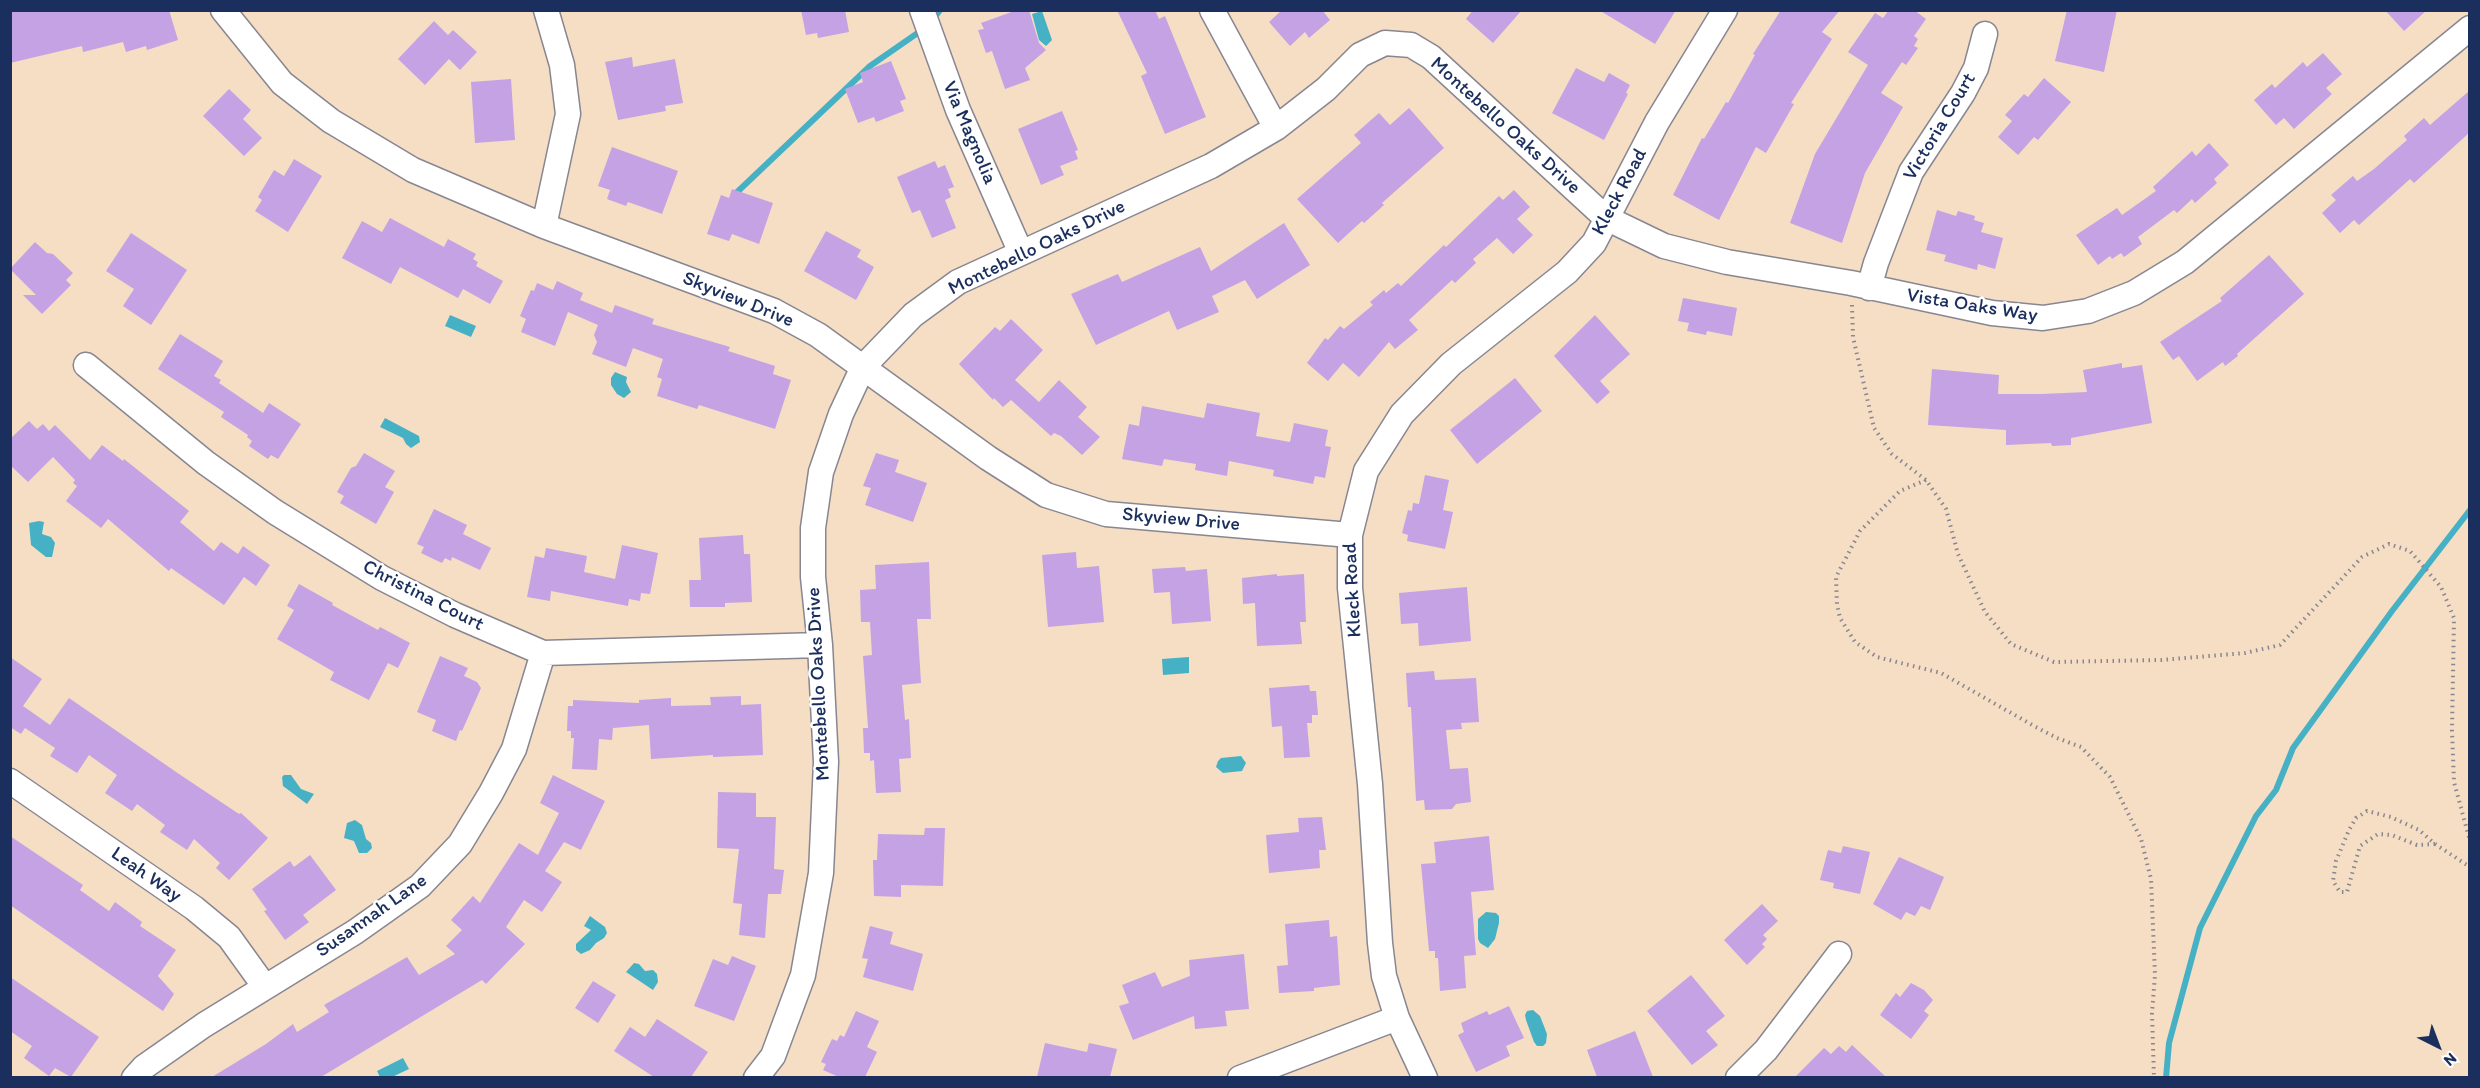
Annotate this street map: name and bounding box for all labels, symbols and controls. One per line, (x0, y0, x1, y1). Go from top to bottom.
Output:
street label: Montebello Oaks Drive (1425, 52, 1585, 200)
street label: Victoria Court (1898, 69, 1982, 185)
street label: Via Magnolia (937, 78, 1001, 188)
street label: Kleck Road (1587, 144, 1653, 240)
street label: Montebello Oaks Drive (945, 195, 1129, 301)
street label: Skyview Drive (679, 267, 797, 333)
street label: Vista Oaks Way (1905, 284, 2039, 328)
street label: Skyview Drive (1121, 503, 1241, 537)
street label: Kleck Road (1339, 542, 1367, 638)
street label: Christina Court (358, 555, 488, 637)
street label: Montebello Oaks Drive (802, 587, 836, 781)
street label: Leah Way (106, 842, 186, 908)
street label: Susannah Lane (312, 869, 432, 963)
north arrow (2408, 1016, 2468, 1076)
text: N (2440, 1049, 2461, 1070)

